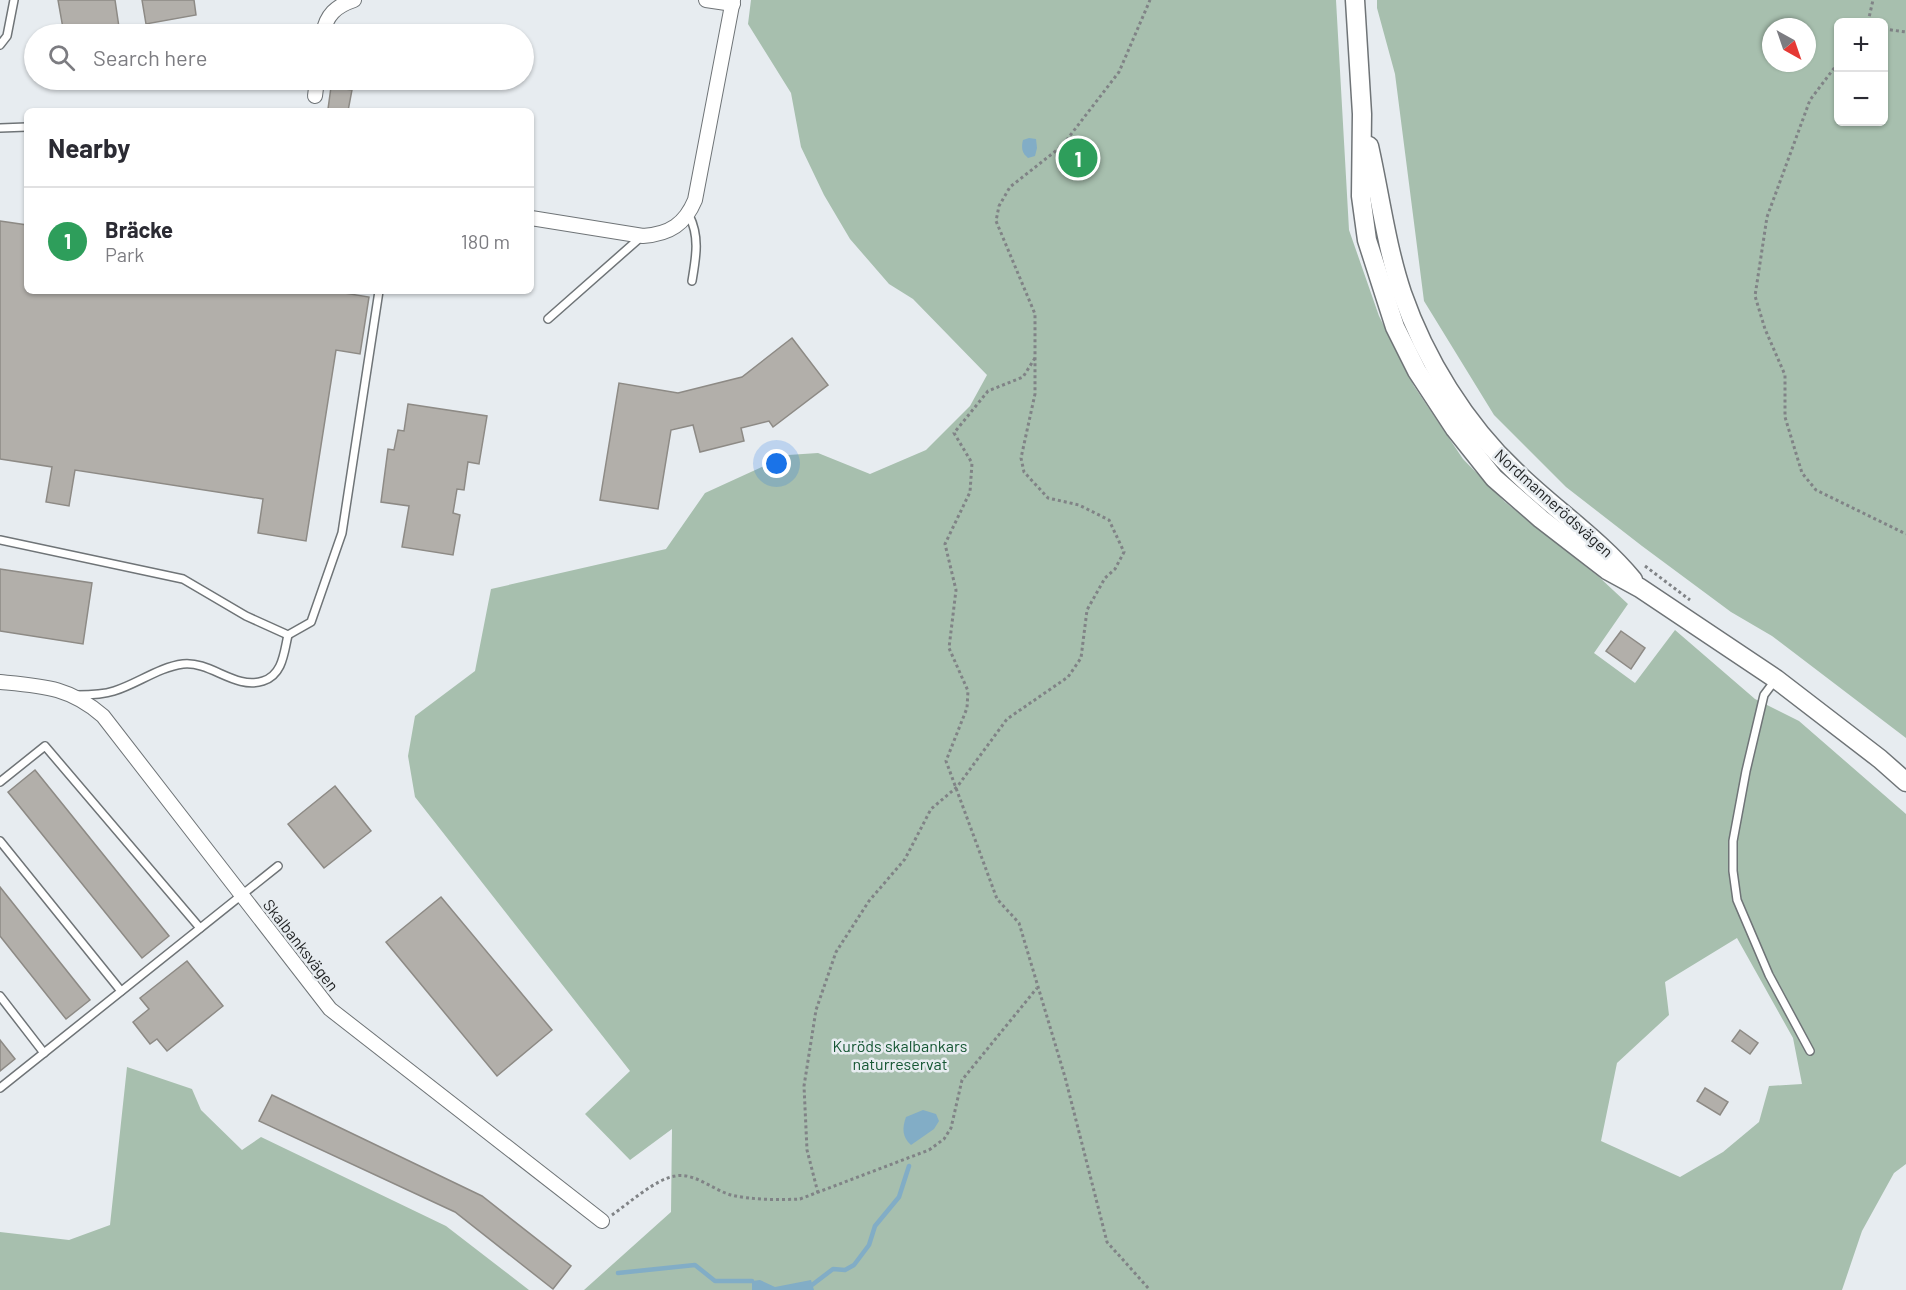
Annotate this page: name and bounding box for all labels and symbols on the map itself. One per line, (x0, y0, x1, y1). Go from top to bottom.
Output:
north arrow (1762, 18, 1816, 72)
pin: 1 (1058, 136, 1098, 180)
street label: Nordmannerödsvägen (1491, 445, 1617, 561)
your location (762, 449, 791, 478)
street label: Skalbanksvägen (260, 895, 343, 994)
park label: Kuröds skalbankars naturreservat (833, 1036, 967, 1073)

